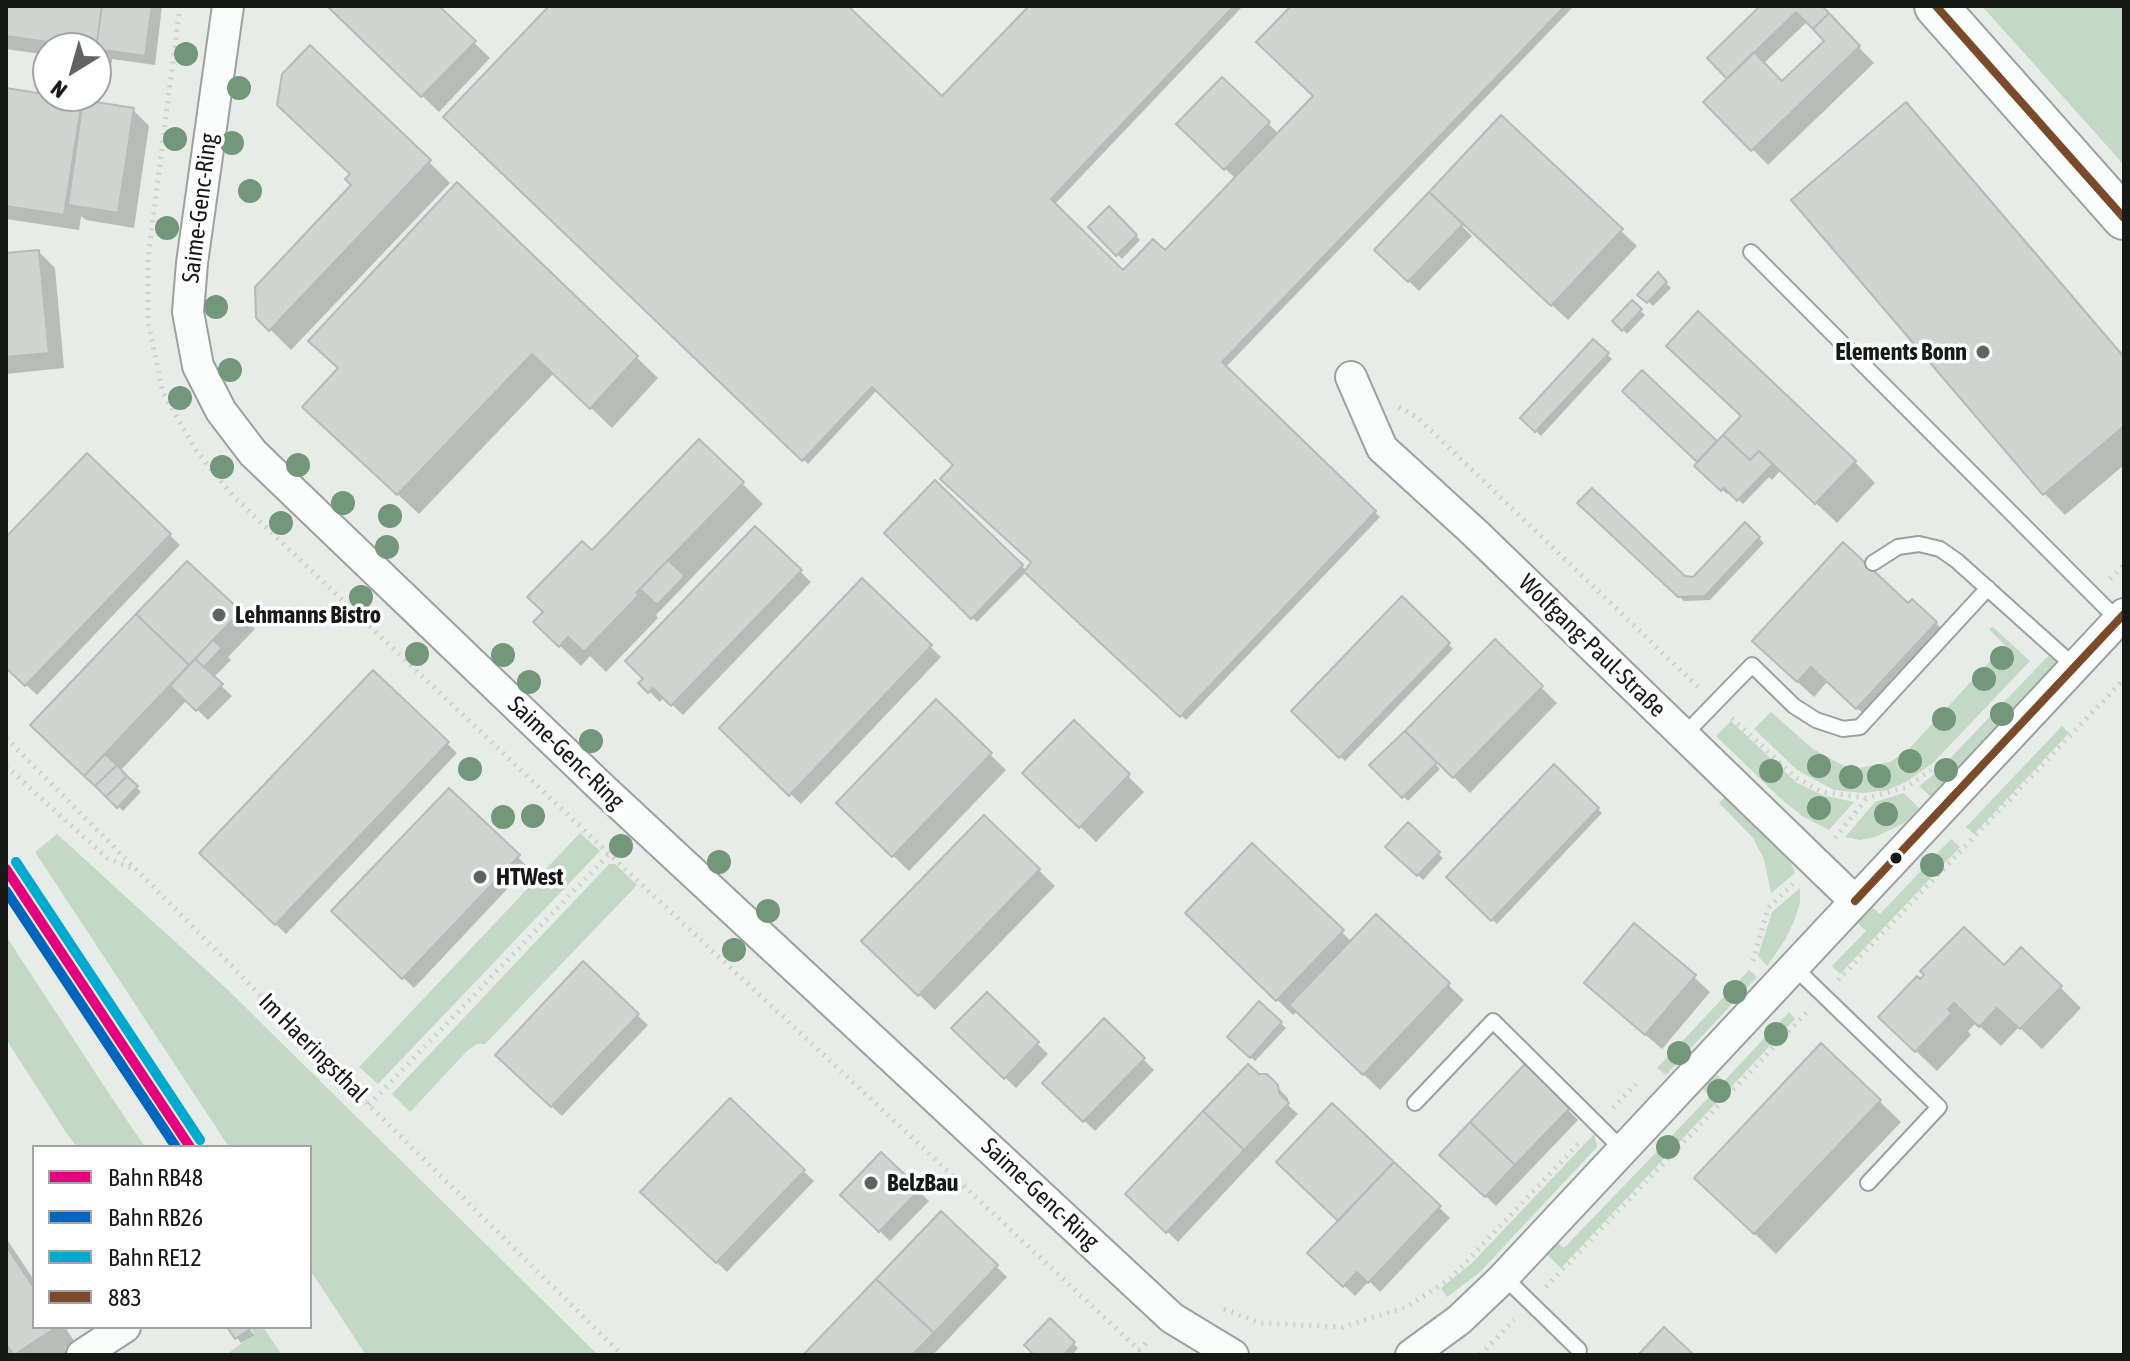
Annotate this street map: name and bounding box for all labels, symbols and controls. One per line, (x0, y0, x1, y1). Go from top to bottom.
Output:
north arrow (32, 32, 112, 112)
text: N (46, 75, 72, 104)
street label: Saime-Genc-Ring (177, 132, 223, 284)
place label: Elements Bonn (1835, 338, 1967, 366)
marker: Elements Bonn (1974, 343, 1992, 361)
street label: Wolfgang-Paul-Straße (1513, 569, 1671, 723)
place label: Lehmanns Bistro (235, 601, 381, 629)
marker: Lehmanns Bistro (210, 606, 228, 624)
street label: Saime-Genc-Ring (502, 690, 630, 816)
unlabelled marker (1888, 850, 1904, 866)
place label: HTWest (496, 863, 563, 891)
marker: HTWest (471, 868, 489, 886)
street label: Im Haeringsthal (253, 988, 373, 1108)
street label: Saime-Genc-Ring (975, 1132, 1105, 1256)
legend (32, 1145, 312, 1329)
text: Bahn RB48 (108, 1164, 203, 1191)
place label: BelzBau (887, 1169, 958, 1197)
marker: BelzBau (862, 1174, 880, 1192)
text: Bahn RB26 (108, 1204, 203, 1231)
text: Bahn RE12 (108, 1244, 202, 1271)
text: 883 (108, 1284, 142, 1311)

